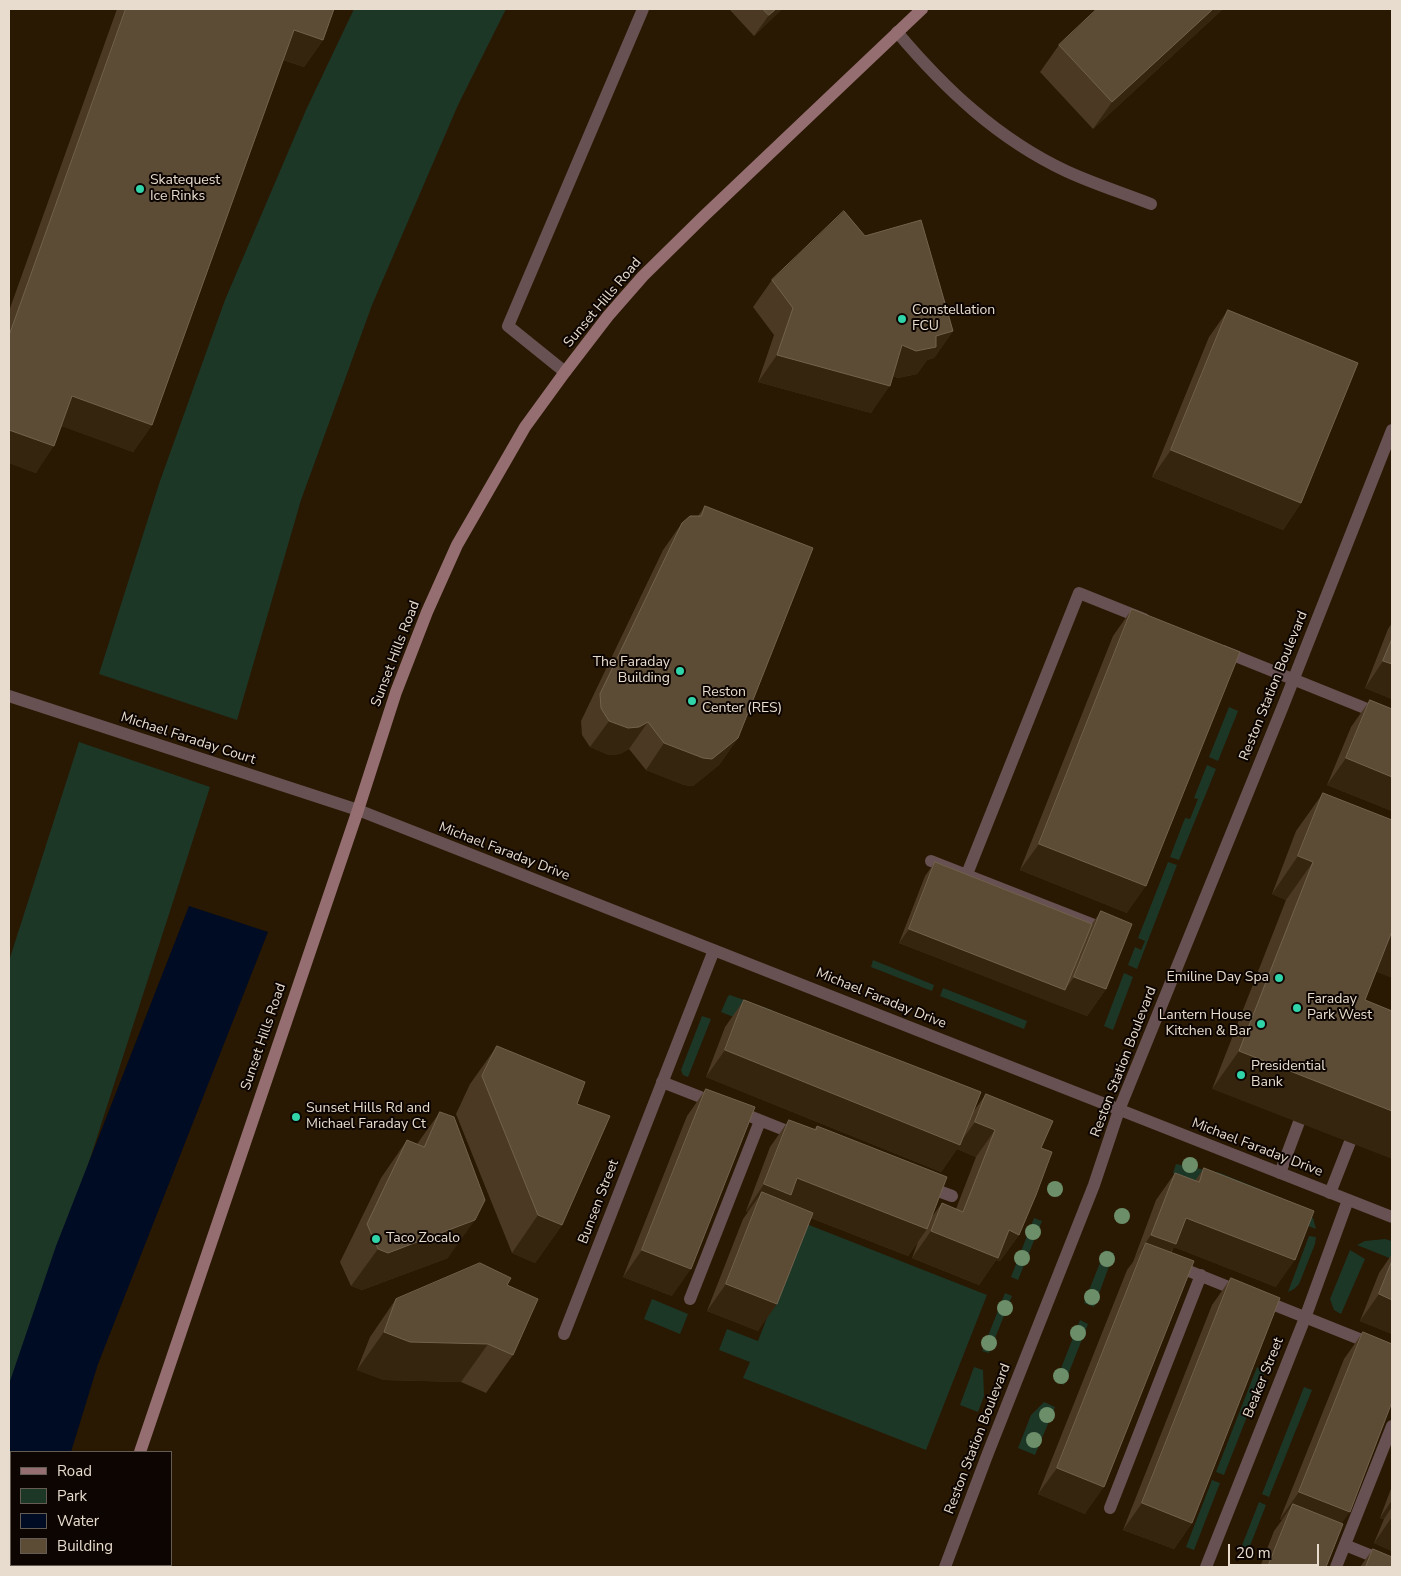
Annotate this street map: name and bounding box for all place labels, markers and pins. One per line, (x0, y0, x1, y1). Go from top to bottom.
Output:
place label: Skatequest Ice Rinks (150, 173, 220, 206)
marker: Skatequest Ice Rinks (134, 183, 146, 195)
place label: Constellation FCU (912, 303, 995, 336)
marker: Constellation FCU (896, 313, 908, 325)
place label: The Faraday Building (593, 655, 670, 688)
marker: The Faraday Building (674, 665, 686, 677)
place label: Reston Center (RES) (702, 685, 782, 718)
marker: Reston Center (RES) (686, 695, 698, 707)
place label: Emiline Day Spa (1166, 970, 1269, 986)
marker: Emiline Day Spa (1273, 972, 1285, 984)
place label: Faraday Park West (1307, 992, 1372, 1024)
marker: Faraday Park West (1291, 1002, 1303, 1014)
place label: Lantern House Kitchen & Bar (1159, 1008, 1251, 1040)
marker: Lantern House Kitchen & Bar (1255, 1018, 1267, 1030)
place label: Presidential Bank (1251, 1059, 1325, 1092)
marker: Presidential Bank (1235, 1069, 1247, 1081)
place label: Sunset Hills Rd and Michael Faraday Ct (306, 1101, 430, 1134)
marker: Sunset Hills Rd and Michael Faraday Ct (290, 1111, 302, 1123)
place label: Taco Zocalo (386, 1231, 460, 1247)
marker: Taco Zocalo (370, 1233, 382, 1245)

